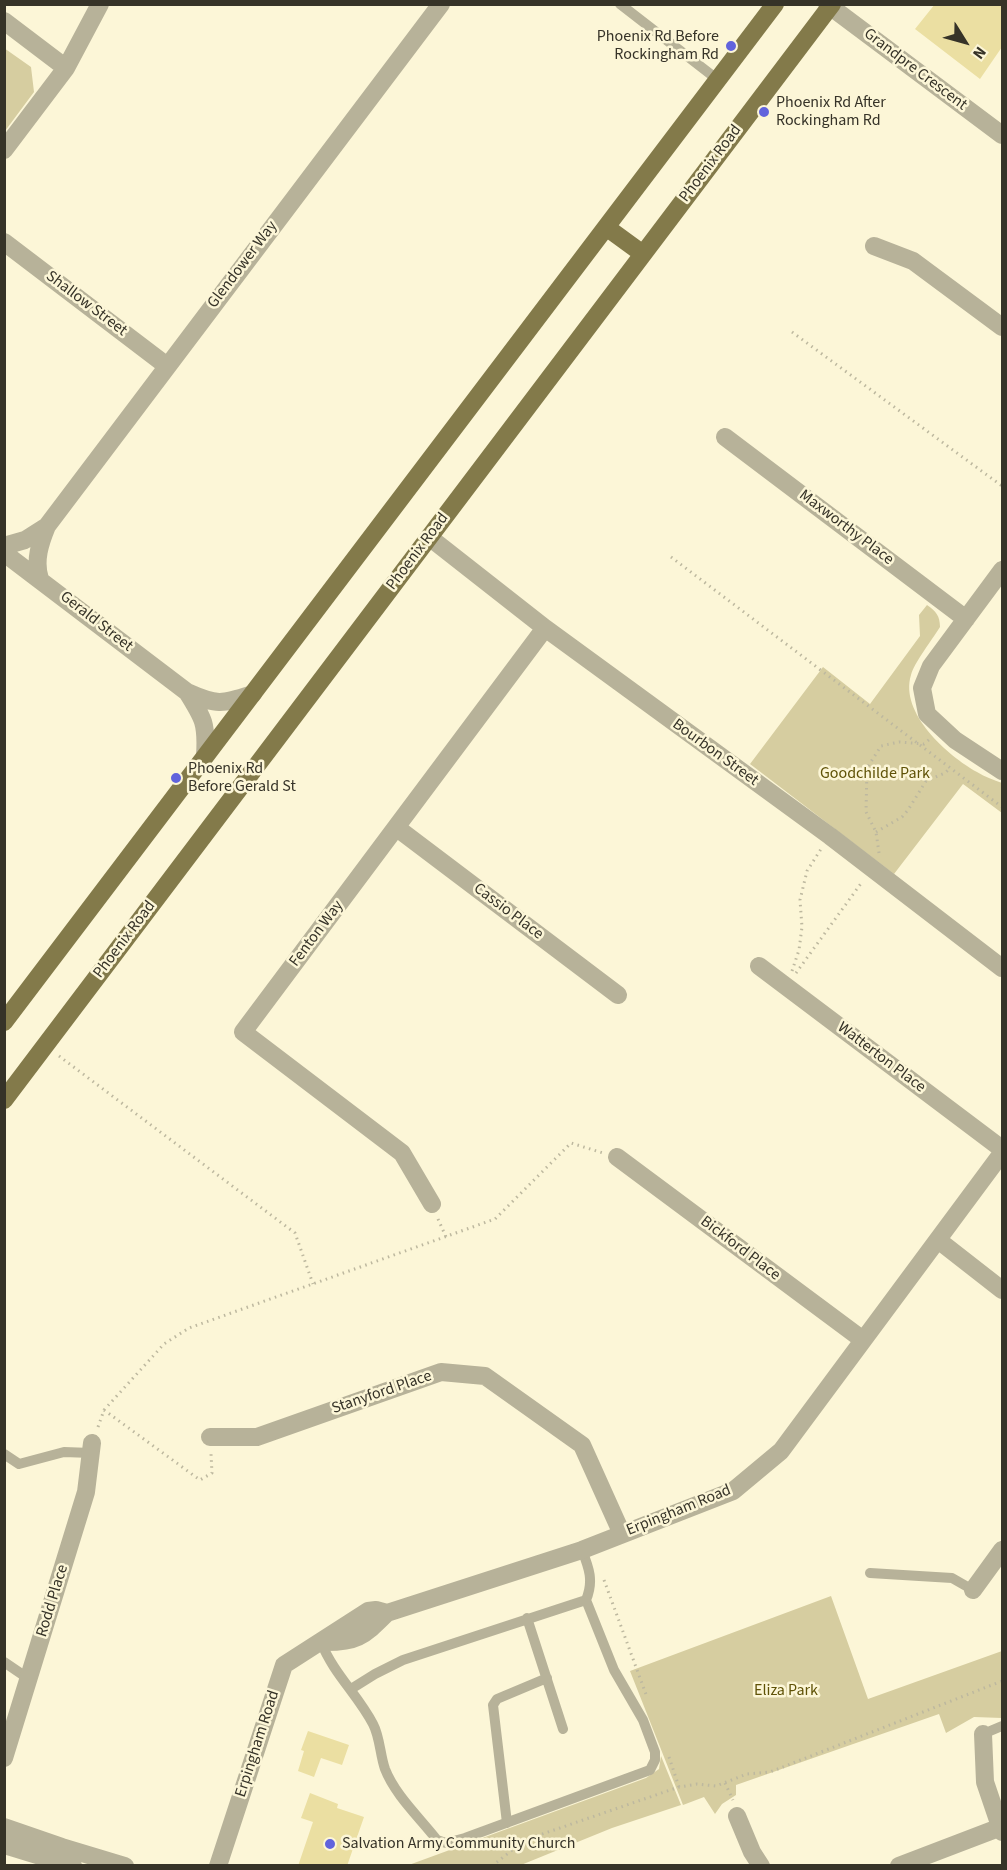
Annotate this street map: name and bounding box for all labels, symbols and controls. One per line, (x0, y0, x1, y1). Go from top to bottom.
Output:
north arrow (935, 12, 995, 72)
street label: Grandpre Crescent (860, 25, 970, 115)
place label: Phoenix Rd Before Rockingham Rd (597, 27, 719, 65)
marker: Phoenix Rd Before Rockingham Rd (724, 39, 738, 53)
text: N (967, 42, 991, 64)
place label: Phoenix Rd After Rockingham Rd (776, 93, 886, 131)
marker: Phoenix Rd After Rockingham Rd (757, 105, 771, 119)
street label: Phoenix Road (676, 122, 746, 206)
street label: Glendower Way (204, 218, 282, 312)
street label: Shallow Street (42, 267, 130, 341)
street label: Maxworthy Place (795, 486, 897, 570)
street label: Phoenix Road (383, 510, 453, 594)
street label: Gerald Street (56, 588, 136, 656)
street label: Bourbon Street (668, 715, 762, 791)
place label: Phoenix Rd Before Gerald St (188, 759, 296, 797)
park label: Goodchilde Park (820, 764, 930, 784)
marker: Phoenix Rd Before Gerald St (169, 771, 183, 785)
street label: Cassio Place (469, 880, 547, 944)
street label: Fenton Way (286, 897, 348, 971)
street label: Phoenix Road (90, 898, 160, 982)
street label: Watterton Place (833, 1018, 929, 1098)
street label: Bickford Place (696, 1213, 784, 1285)
street label: Stanyford Place (330, 1367, 434, 1419)
street label: Erpingham Road (624, 1481, 734, 1541)
street label: Rodd Place (33, 1562, 73, 1640)
park label: Eliza Park (754, 1681, 818, 1701)
street label: Erpingham Road (232, 1688, 284, 1800)
place label: Salvation Army Community Church (342, 1834, 576, 1854)
marker: Salvation Army Community Church (323, 1837, 337, 1851)

